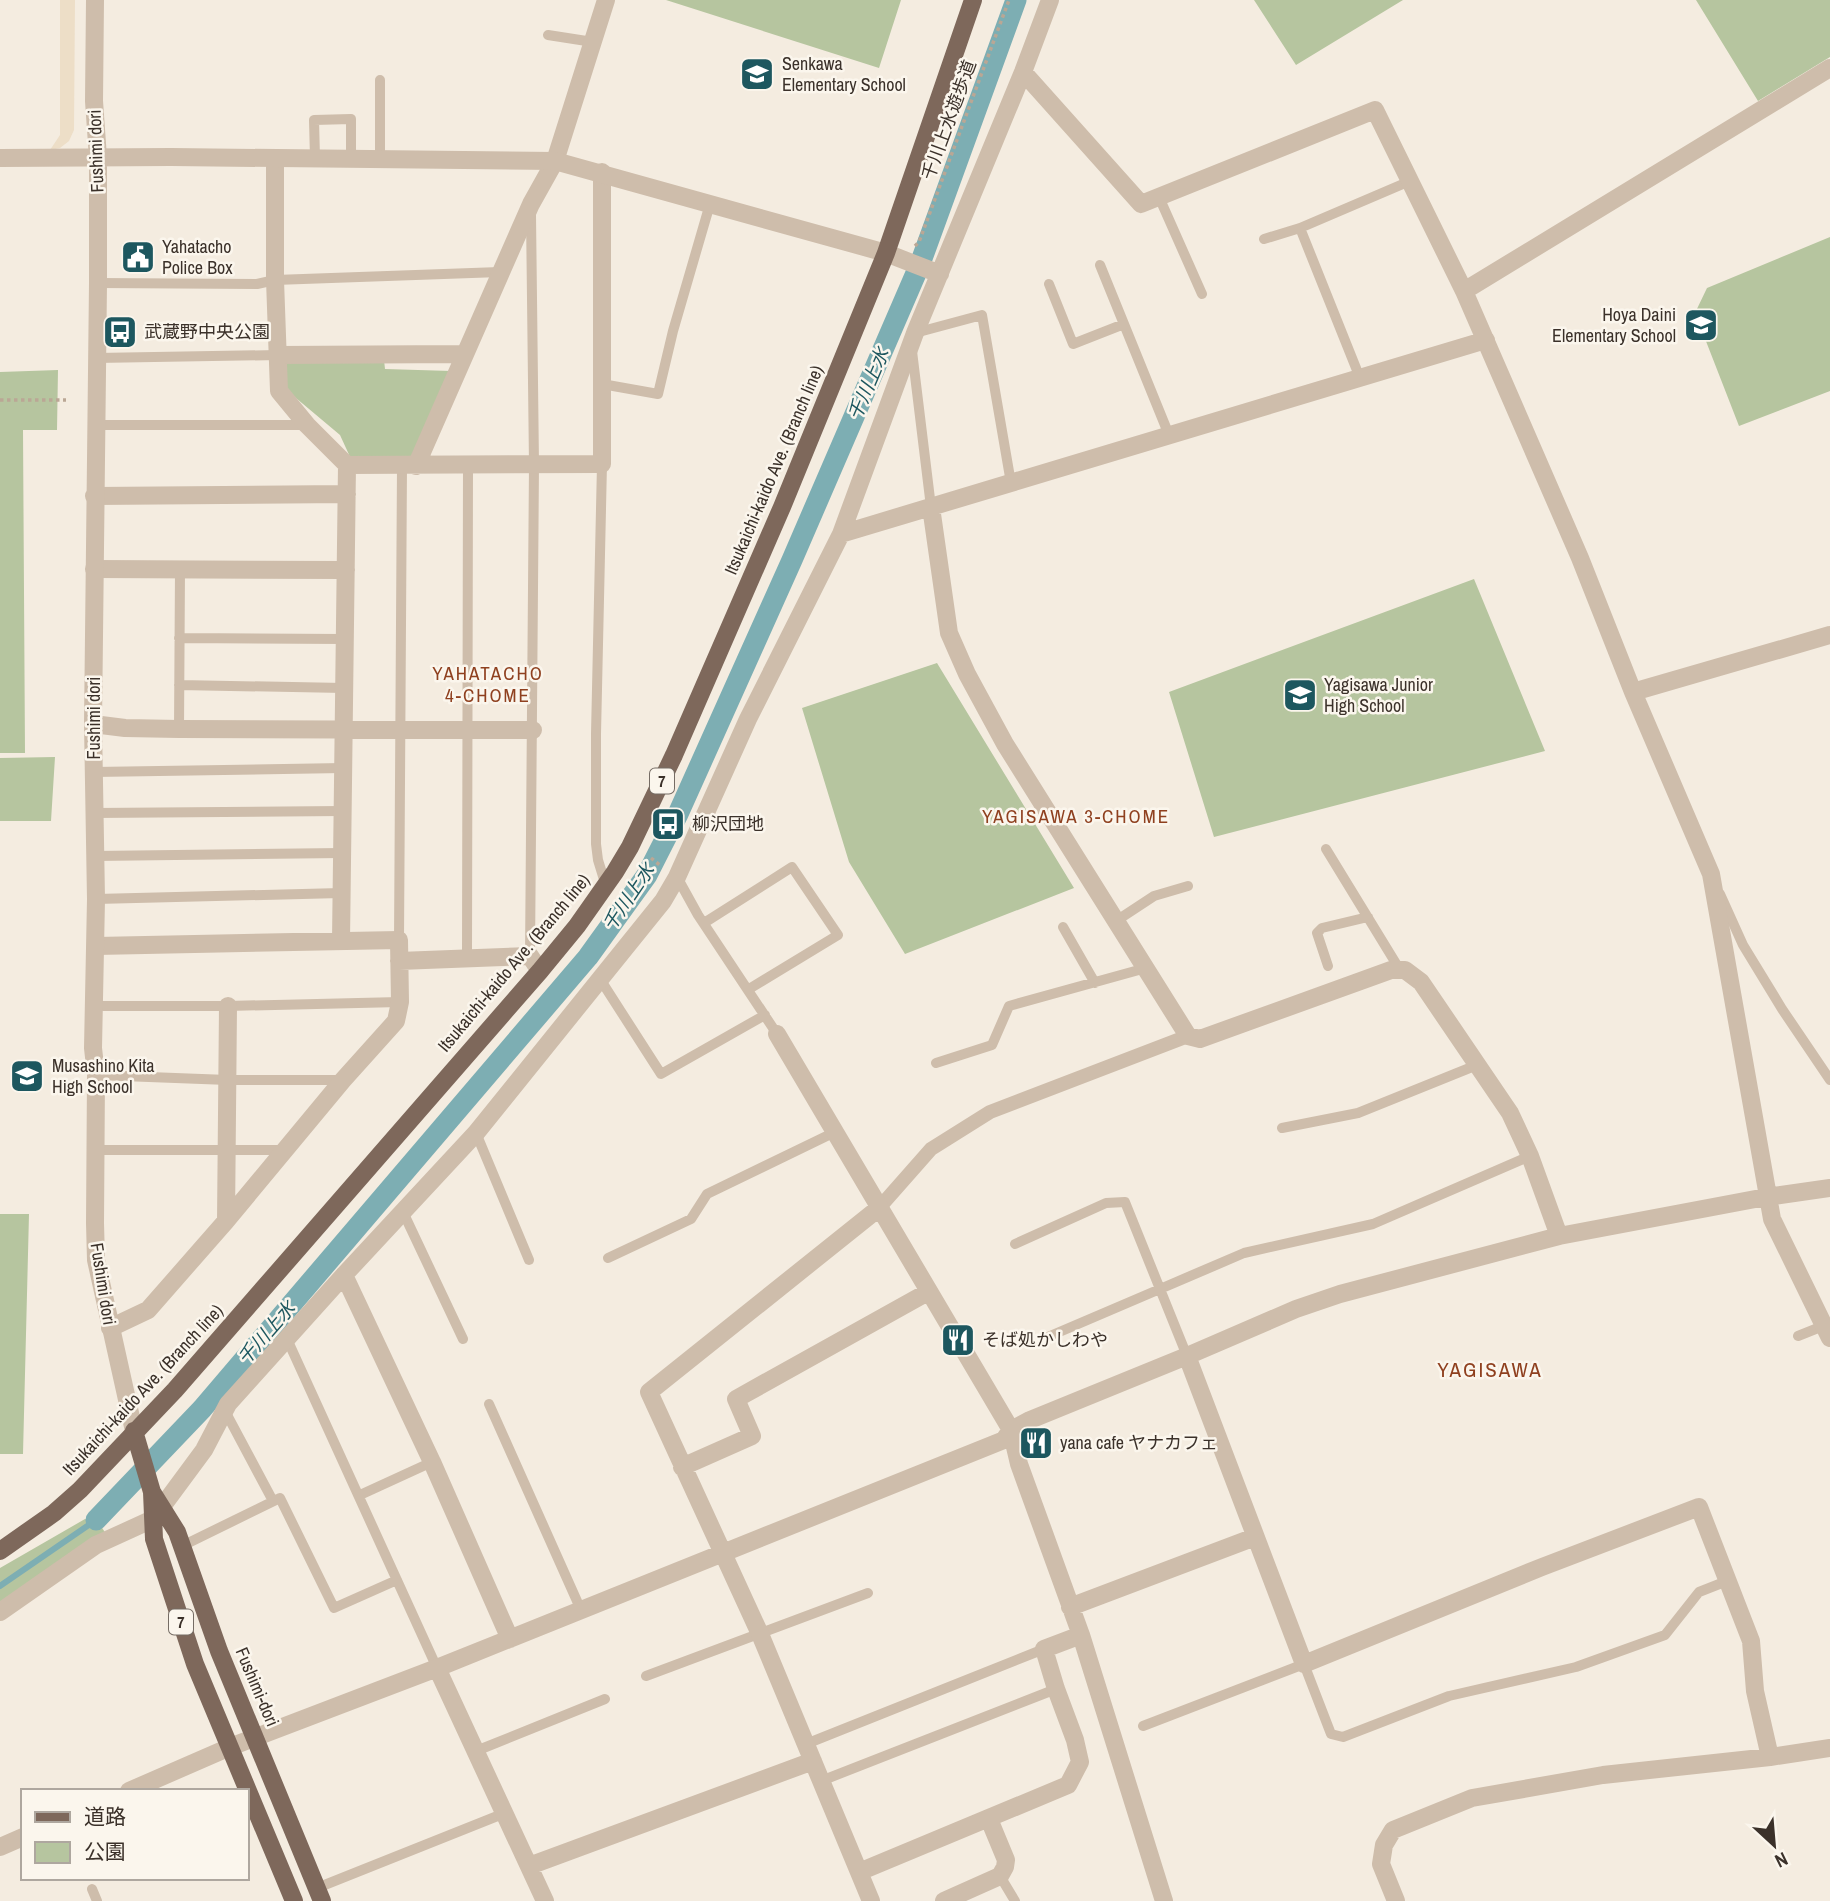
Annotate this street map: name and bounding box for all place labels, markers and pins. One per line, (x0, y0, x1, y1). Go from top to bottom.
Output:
place label: Senkawa Elementary School (782, 51, 906, 97)
school or university icon: Senkawa Elementary School (738, 55, 776, 93)
place label: Yahatacho Police Box (162, 234, 233, 280)
public building icon: Yahatacho Police Box (119, 238, 157, 276)
place label: Hoya Daini Elementary School (1552, 302, 1676, 348)
school or university icon: Hoya Daini Elementary School (1682, 306, 1720, 344)
bus stop icon: 武蔵野中央公園 (101, 313, 139, 351)
place label: 武蔵野中央公園 (144, 319, 270, 344)
place label: Yagisawa Junior High School (1324, 672, 1433, 718)
school or university icon: Yagisawa Junior High School (1281, 676, 1319, 714)
bus stop icon: 柳沢団地 (649, 805, 687, 843)
place label: 柳沢団地 (692, 811, 764, 836)
place label: Musashino Kita High School (52, 1053, 155, 1099)
school or university icon: Musashino Kita High School (8, 1057, 46, 1095)
restaurant icon: そば処かしわや (939, 1321, 977, 1359)
place label: そば処かしわや (982, 1327, 1108, 1352)
restaurant icon: yana cafe ヤナカフェ (1017, 1424, 1055, 1462)
place label: yana cafe ヤナカフェ (1060, 1430, 1218, 1455)

